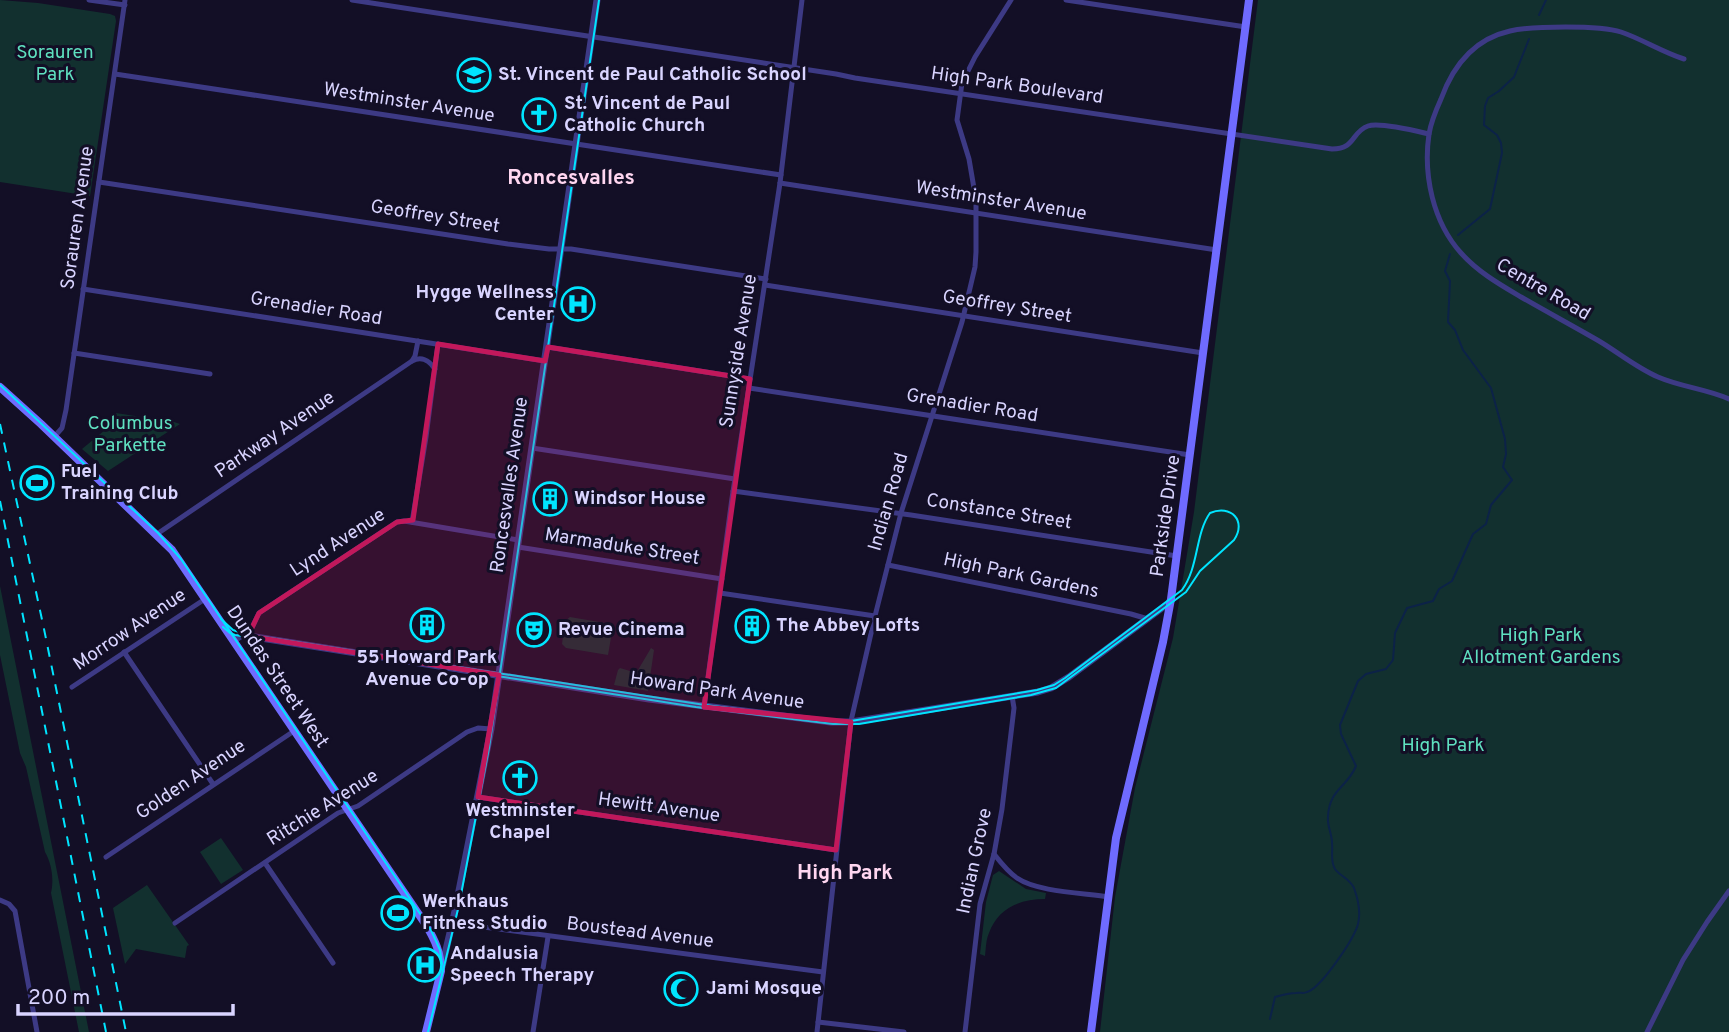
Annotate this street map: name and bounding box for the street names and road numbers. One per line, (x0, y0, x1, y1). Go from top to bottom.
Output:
street label: High Park Boulevard (929, 62, 1105, 110)
street label: Westminster Avenue (322, 78, 496, 128)
street label: Sorauren Avenue (56, 145, 100, 291)
street label: Westminster Avenue (914, 176, 1088, 226)
street label: Geoffrey Street (369, 195, 501, 239)
street label: Centre Road (1491, 253, 1595, 327)
street label: Sunnyside Avenue (715, 272, 763, 430)
street label: Geoffrey Street (941, 285, 1073, 329)
street label: Grenadier Road (248, 287, 384, 331)
street label: Grenadier Road (904, 384, 1040, 428)
street label: Parkway Avenue (210, 386, 340, 484)
street label: Roncesvalles Avenue (486, 395, 534, 575)
street label: Indian Road (864, 450, 914, 554)
street label: Parkside Drive (1146, 453, 1186, 579)
street label: Constance Street (924, 489, 1074, 535)
street label: Lynd Avenue (286, 503, 390, 583)
street label: Marmaduke Street (543, 523, 701, 571)
street label: High Park Gardens (941, 548, 1101, 604)
street label: Morrow Avenue (69, 583, 191, 677)
street label: Dundas Street West (220, 601, 334, 753)
street label: Howard Park Avenue (628, 667, 806, 715)
street label: Golden Avenue (131, 734, 251, 826)
street label: Ritchie Avenue (263, 764, 383, 852)
street label: Hewitt Avenue (596, 788, 722, 828)
street label: Indian Grove (952, 806, 998, 916)
street label: Boustead Avenue (565, 912, 715, 954)

